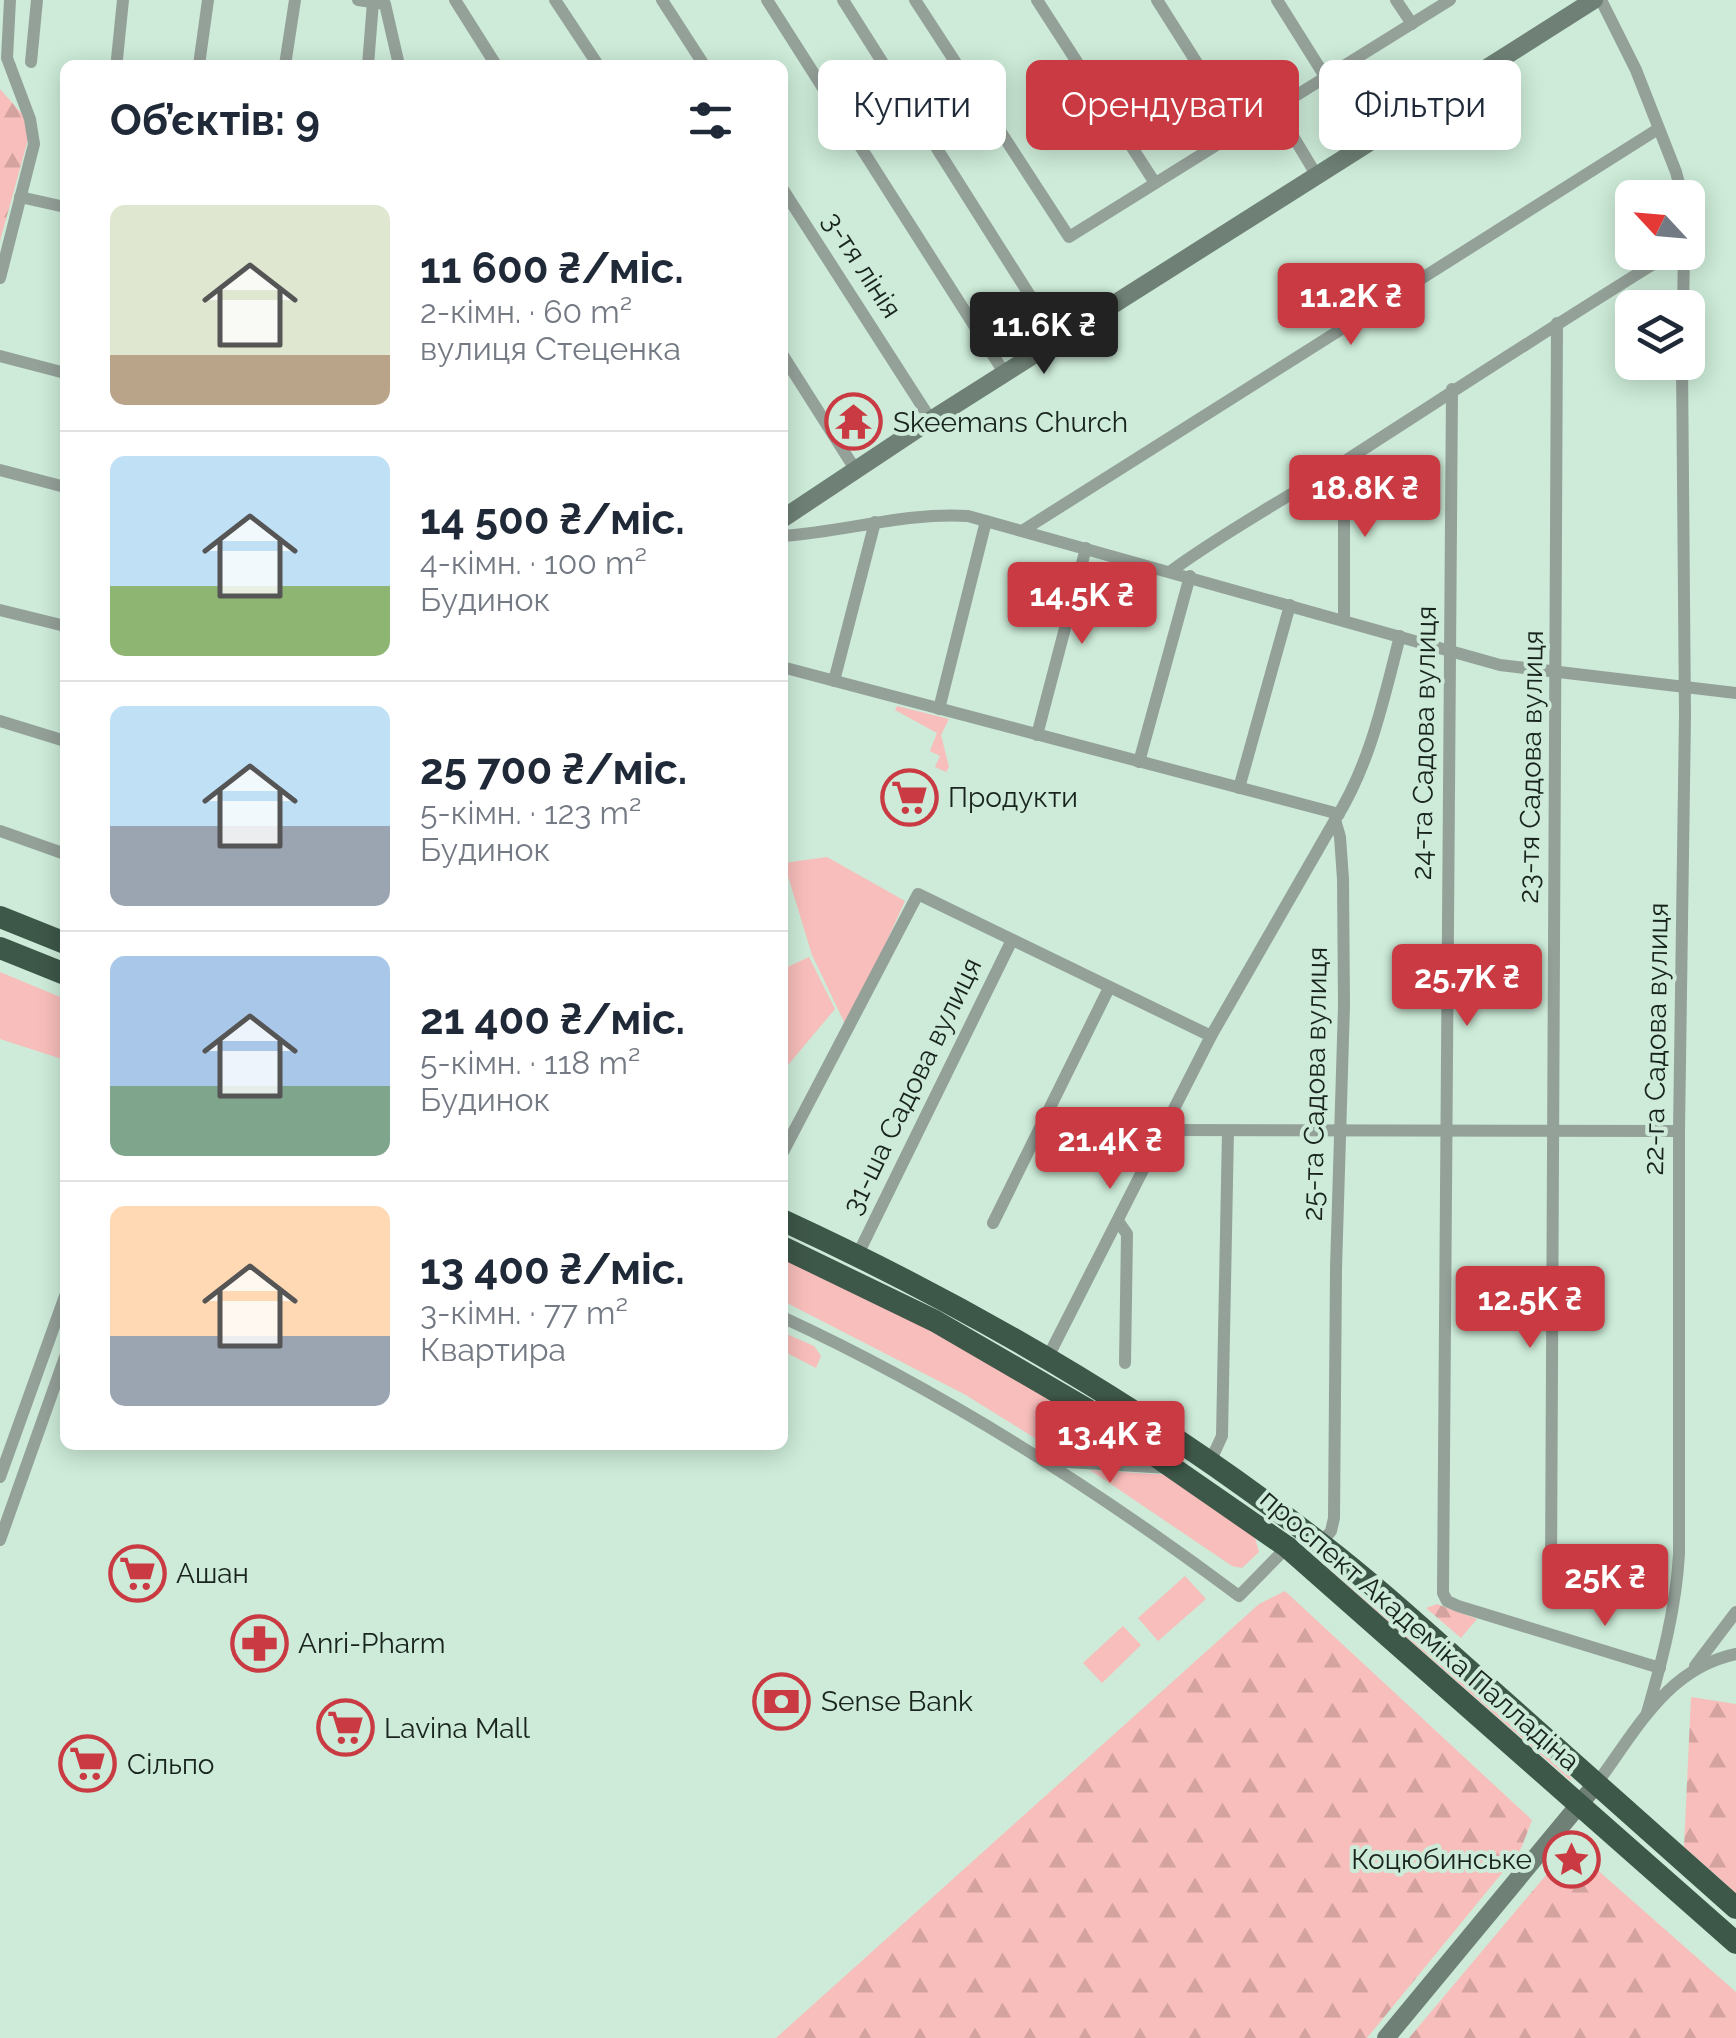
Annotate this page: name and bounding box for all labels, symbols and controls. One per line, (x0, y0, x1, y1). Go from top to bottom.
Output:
chip: Купити (818, 60, 1006, 150)
chip: Орендувати (1026, 60, 1299, 150)
chip: Фільтри (1319, 60, 1521, 150)
icon: filters (683, 93, 738, 148)
text: Об’єктів: 9 (110, 96, 320, 145)
north arrow (1615, 180, 1705, 270)
map controls (1615, 180, 1705, 380)
street label: 3-тя лінія (816, 206, 908, 324)
text: 11 600 ₴/міс. (420, 244, 684, 293)
icon: home (190, 245, 310, 365)
pin: 11.2K ₴ (1259, 263, 1443, 348)
text: 11.2K ₴ (1300, 277, 1402, 314)
button: layers (1615, 290, 1705, 380)
pin: 11.6K ₴ (952, 292, 1136, 377)
text: 2-кімн. · 60 m² (420, 293, 632, 330)
text: 11.6K ₴ (992, 306, 1096, 343)
text: вулиця Стеценка (420, 330, 681, 367)
temple icon: Skeemans Church (824, 392, 884, 452)
place label: Skeemans Church (893, 406, 1128, 439)
pin: 18.8K ₴ (1273, 455, 1457, 540)
text: 18.8K ₴ (1311, 469, 1419, 506)
text: 14 500 ₴/міс. (420, 495, 685, 544)
icon: home (190, 496, 310, 616)
text: 4-кімн. · 100 m² (420, 544, 647, 581)
pin: 14.5K ₴ (990, 562, 1174, 647)
text: 14.5K ₴ (1030, 576, 1134, 613)
text: Будинок (420, 581, 550, 618)
street label: 24-та Садова вулиця (1405, 606, 1443, 880)
street label: 23-тя Садова вулиця (1512, 630, 1550, 904)
text: 25 700 ₴/міс. (420, 745, 687, 794)
icon: home (190, 746, 310, 866)
supermarket icon: Продукти (879, 767, 939, 827)
place label: Продукти (948, 781, 1078, 814)
text: 5-кімн. · 123 m² (420, 794, 641, 831)
text: Будинок (420, 831, 550, 868)
street label: 22-га Садова вулиця (1637, 902, 1675, 1176)
pin: 25.7K ₴ (1375, 944, 1559, 1029)
street label: 25-та Садова вулиця (1296, 947, 1334, 1221)
street label: 31-ша Садова вулиця (835, 952, 989, 1220)
text: 25.7K ₴ (1414, 958, 1520, 995)
text: 21 400 ₴/міс. (420, 995, 685, 1044)
icon: home (190, 996, 310, 1116)
text: 5-кімн. · 118 m² (420, 1044, 640, 1081)
text: Будинок (420, 1081, 550, 1118)
pin: 21.4K ₴ (1018, 1107, 1202, 1192)
text: 21.4K ₴ (1057, 1121, 1163, 1158)
text: 13 400 ₴/міс. (420, 1245, 685, 1294)
icon: home (190, 1246, 310, 1366)
pin: 12.5K ₴ (1438, 1266, 1622, 1351)
text: 12.5K ₴ (1478, 1280, 1582, 1317)
text: 3-кімн. · 77 m² (420, 1294, 628, 1331)
text: Квартира (420, 1331, 566, 1368)
pin: 13.4K ₴ (1018, 1401, 1202, 1486)
text: 13.4K ₴ (1058, 1415, 1162, 1452)
street label: проспект Академіка Палладіна (1254, 1482, 1586, 1778)
supermarket icon: Ашан (107, 1543, 167, 1603)
pin: 25K ₴ (1535, 1544, 1675, 1629)
place label: Ашан (176, 1557, 249, 1590)
text: 25K ₴ (1564, 1558, 1646, 1595)
pharmacy icon: Anri-Pharm (229, 1613, 289, 1673)
place label: Anri-Pharm (298, 1627, 446, 1660)
bank icon: Sense Bank (752, 1671, 812, 1731)
place label: Sense Bank (821, 1685, 973, 1718)
supermarket icon: Lavina Mall (315, 1698, 375, 1758)
place label: Lavina Mall (384, 1712, 530, 1745)
supermarket icon: Сільпо (58, 1734, 118, 1794)
place label: Сільпо (127, 1748, 214, 1781)
place icon: Коцюбинське (1541, 1829, 1601, 1889)
place label: Коцюбинське (1351, 1843, 1532, 1876)

